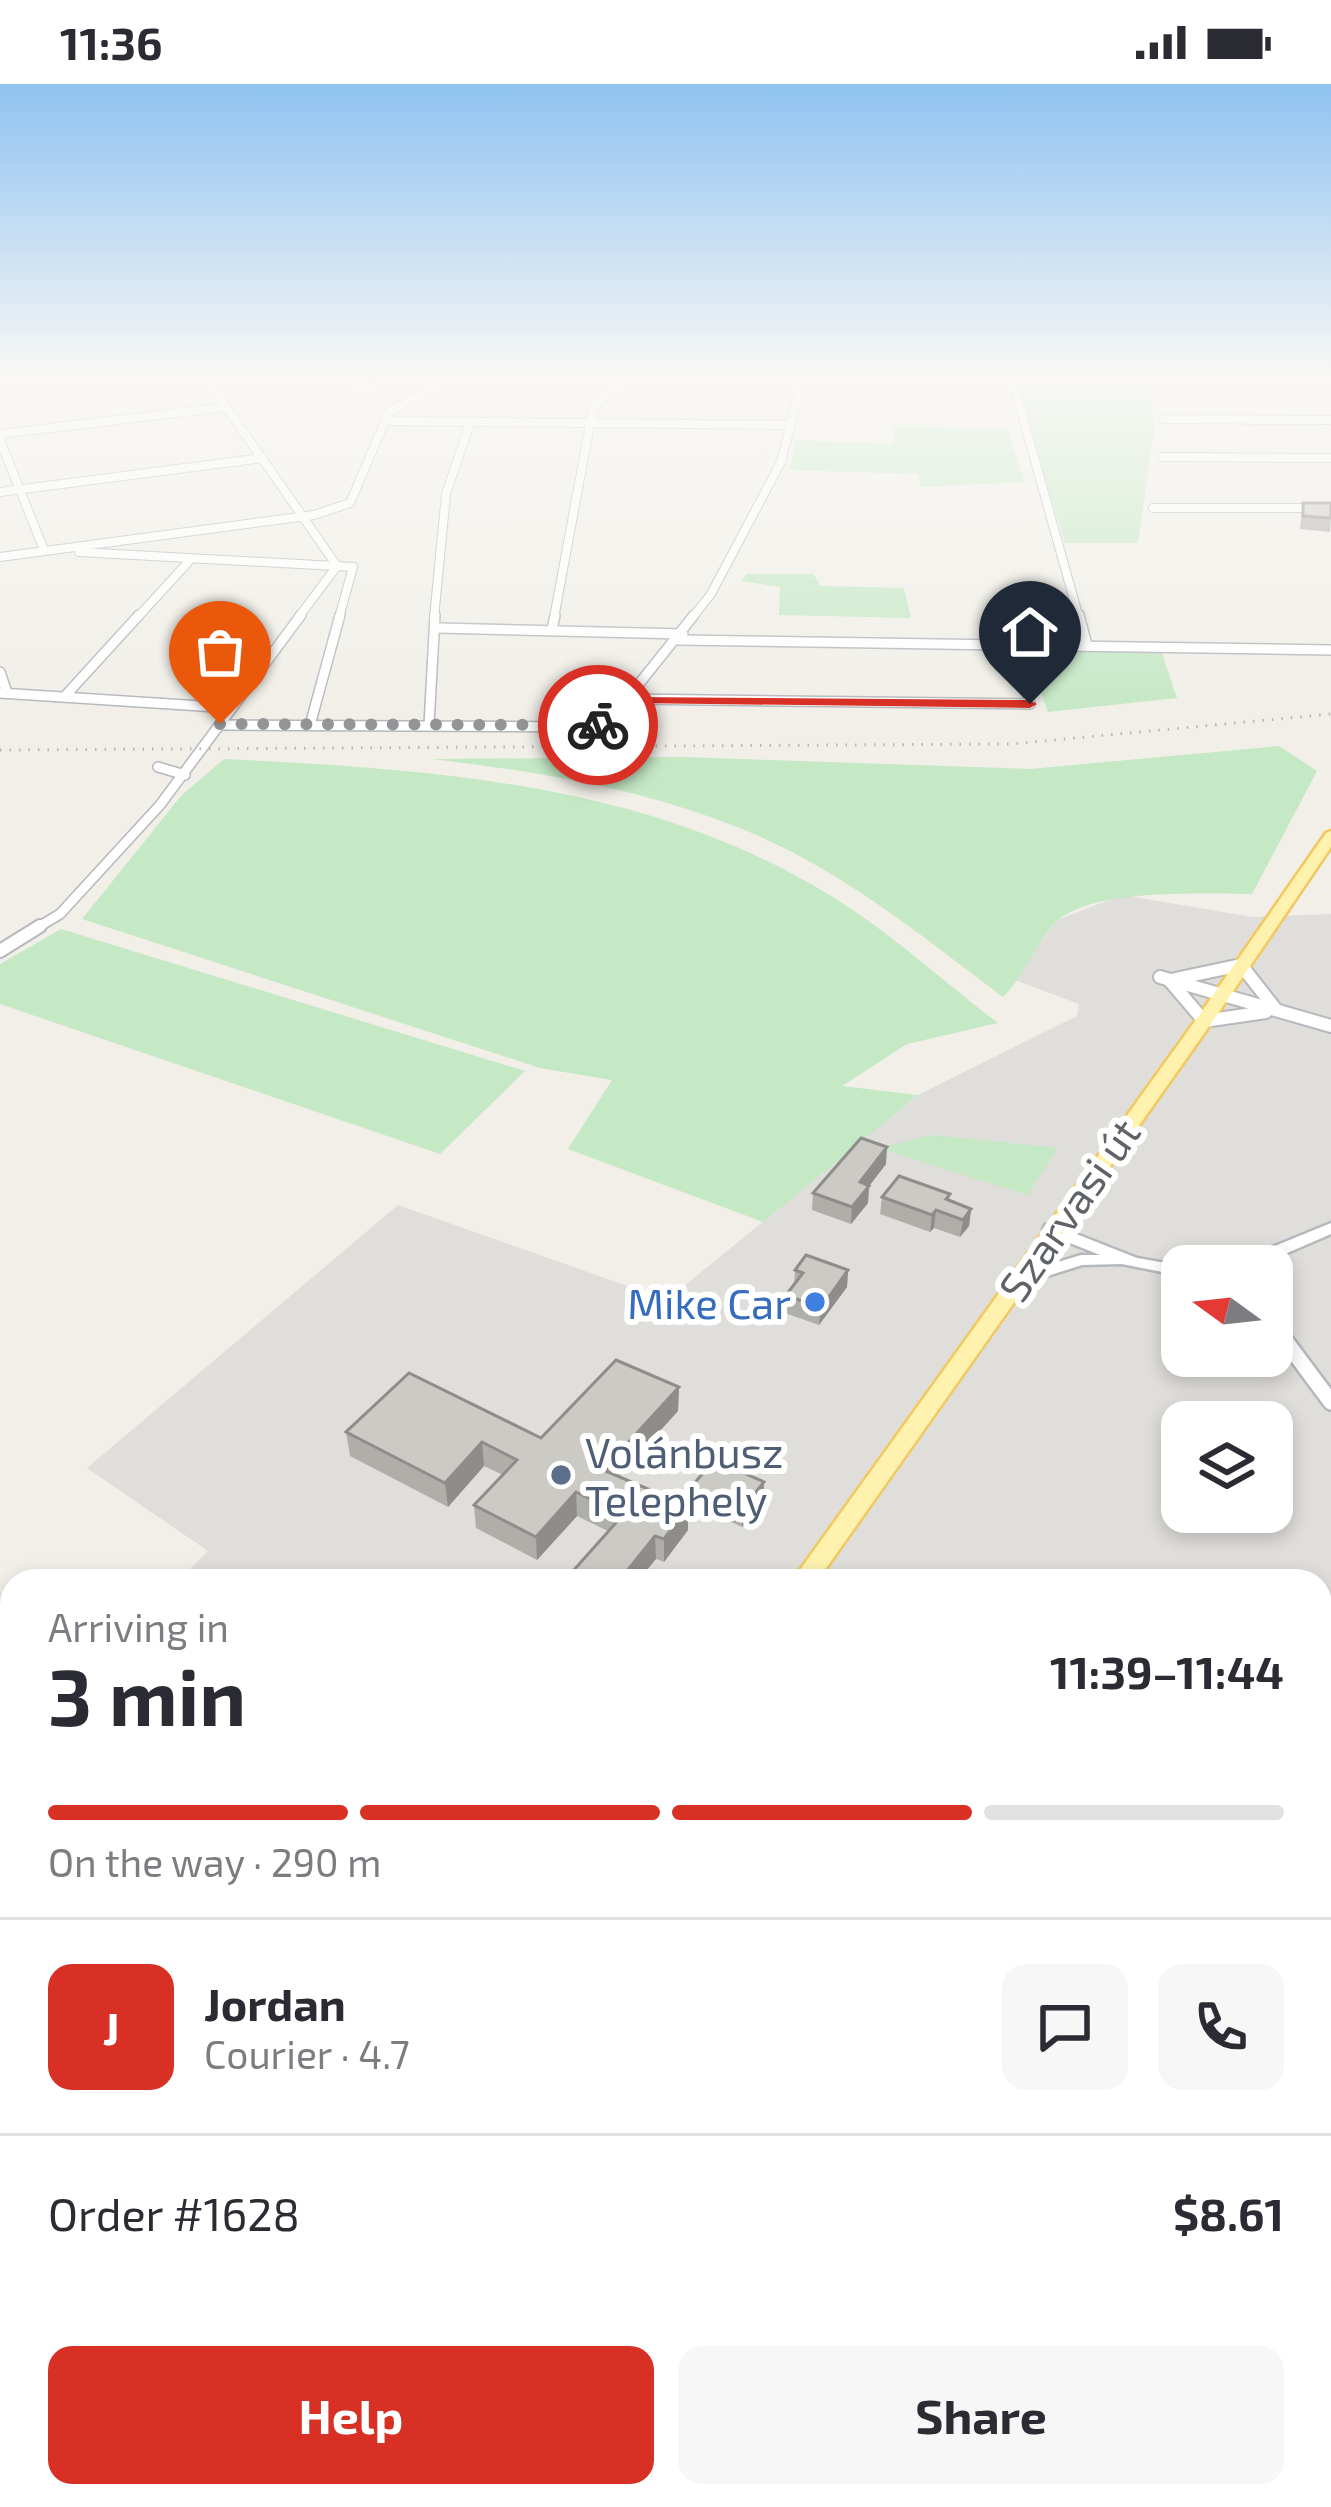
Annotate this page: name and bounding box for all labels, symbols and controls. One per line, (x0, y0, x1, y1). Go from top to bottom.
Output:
text: 11:36 (60, 15, 163, 69)
pin (979, 581, 1081, 704)
icon: home (997, 599, 1063, 665)
pin (169, 601, 271, 724)
icon: bag (187, 619, 253, 685)
courier (538, 665, 658, 785)
icon: bike (565, 692, 631, 758)
street label: Szarvasi út (987, 1108, 1149, 1310)
north arrow (1161, 1245, 1293, 1377)
map controls (1161, 1245, 1293, 1533)
place label: Mike Car (627, 1277, 791, 1327)
marker: Mike Car (802, 1289, 828, 1315)
button: layers (1161, 1401, 1293, 1533)
place label: Volánbusz Telephely (585, 1426, 783, 1524)
marker: Volánbusz Telephely (548, 1462, 574, 1488)
text: Arriving in (48, 1603, 229, 1650)
text: 11:39–11:44 (1050, 1644, 1284, 1698)
text: 3 min (48, 1648, 246, 1742)
text: On the way · 290 m (48, 1838, 382, 1885)
button: chat (1002, 1964, 1128, 2090)
button: phone (1158, 1964, 1284, 2090)
text: Jordan (204, 1976, 346, 2030)
text: J (103, 2000, 119, 2054)
text: Courier · 4.7 (204, 2030, 410, 2077)
text: Order #1628 (48, 2186, 300, 2240)
text: $8.61 (1173, 2186, 1284, 2240)
button: Help (48, 2346, 654, 2484)
button: Share (678, 2346, 1284, 2484)

